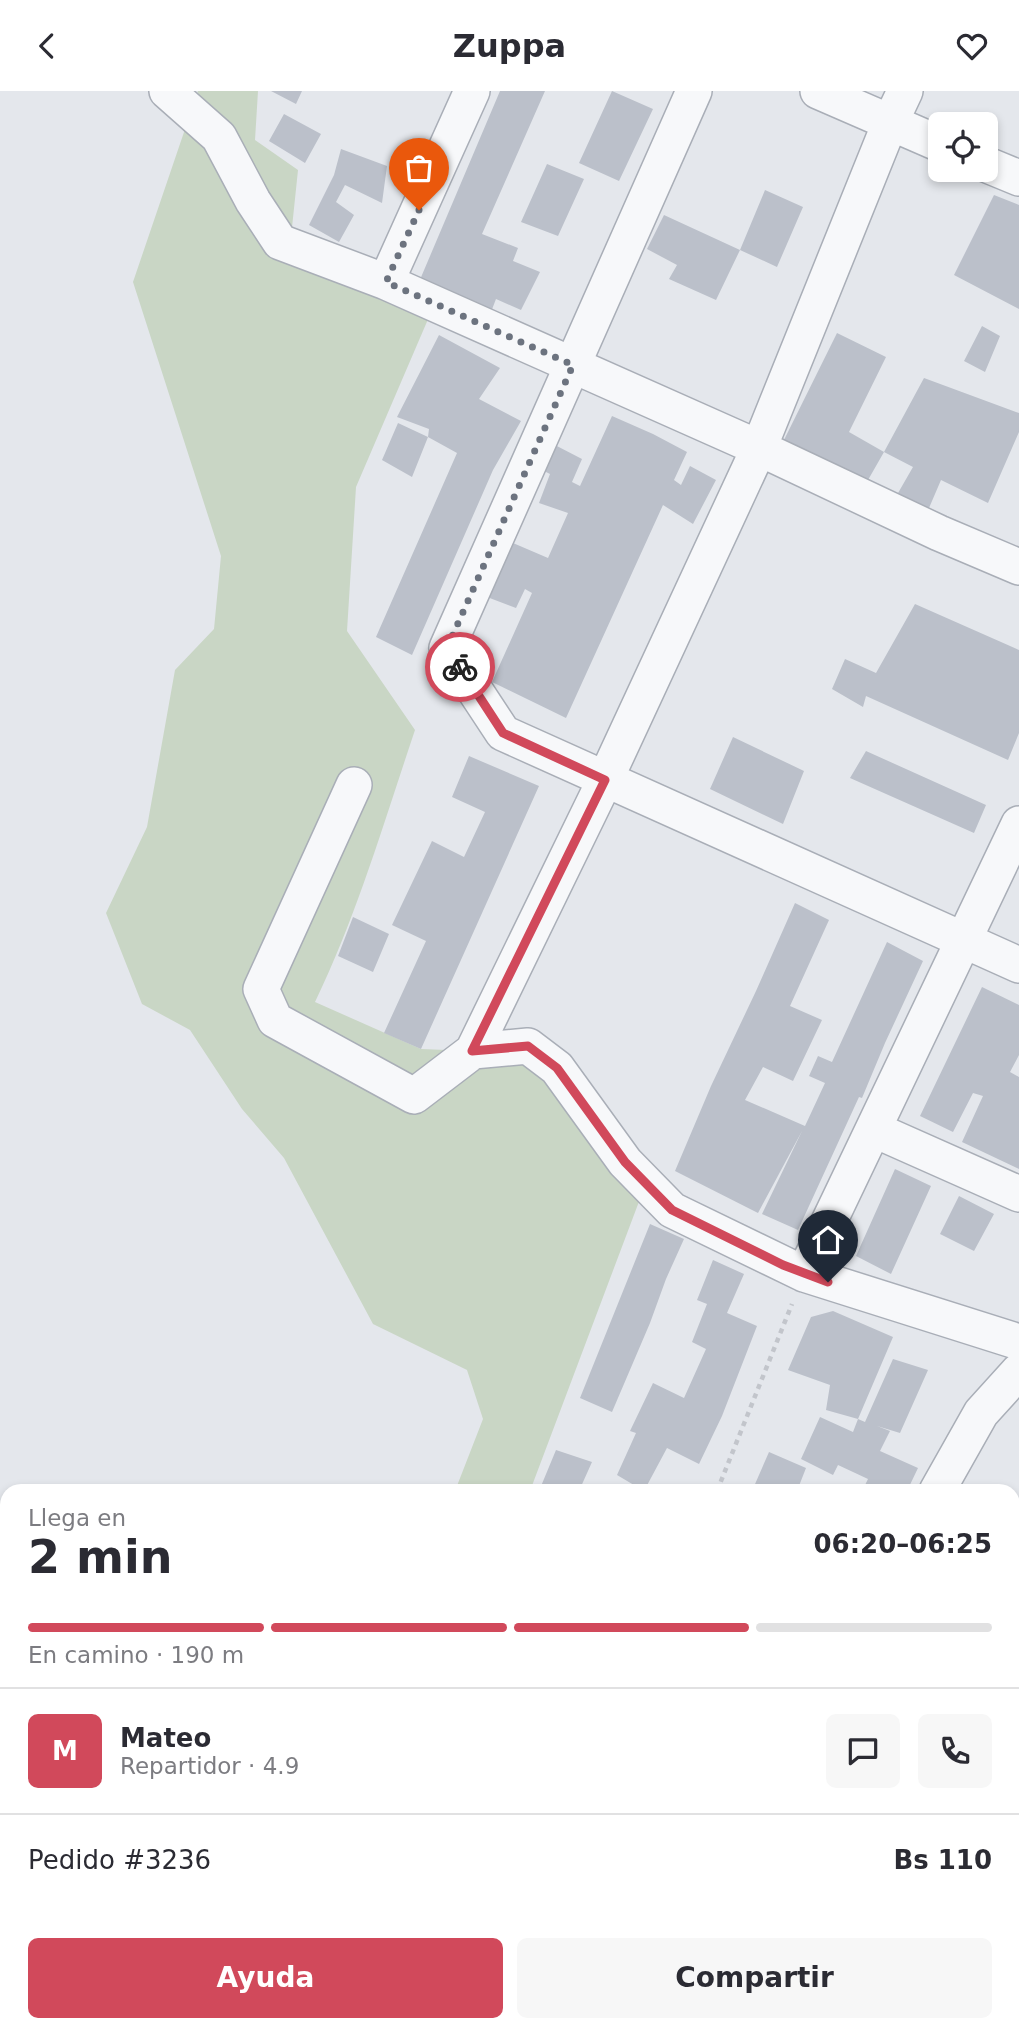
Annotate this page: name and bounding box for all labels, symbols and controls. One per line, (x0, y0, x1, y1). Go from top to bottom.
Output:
icon: back (28, 27, 66, 65)
text: Zuppa (453, 27, 566, 65)
icon: heart (953, 27, 991, 65)
map controls (928, 112, 998, 182)
button: locate (928, 112, 998, 182)
pin (389, 138, 449, 210)
icon: bag (400, 149, 438, 187)
courier (425, 632, 495, 702)
icon: bike (441, 648, 479, 686)
pin (798, 1210, 858, 1282)
icon: home (809, 1221, 847, 1259)
text: Llega en (28, 1505, 126, 1531)
text: 06:20–06:25 (813, 1529, 992, 1559)
text: 2 min (28, 1530, 172, 1584)
text: En camino · 190 m (28, 1642, 244, 1668)
button: chat (826, 1714, 900, 1788)
button: phone (918, 1714, 992, 1788)
text: Mateo (120, 1723, 211, 1753)
text: M (52, 1736, 78, 1766)
text: Repartidor · 4.9 (120, 1753, 299, 1779)
text: Pedido #3236 (28, 1845, 211, 1875)
text: Bs 110 (893, 1845, 992, 1875)
button: Ayuda (28, 1938, 503, 2018)
button: Compartir (517, 1938, 992, 2018)

